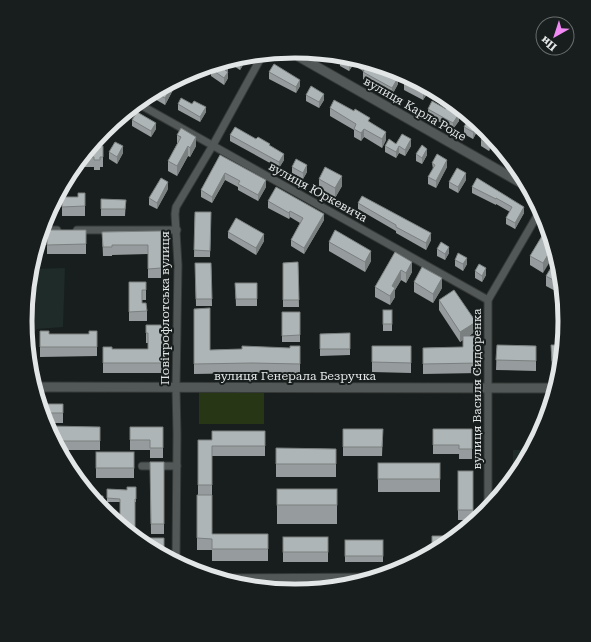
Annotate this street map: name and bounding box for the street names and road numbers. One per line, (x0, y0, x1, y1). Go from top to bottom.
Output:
street label: вулиця Карла Роде (361, 74, 469, 144)
street label: вулиця Юркевича (266, 159, 370, 225)
street label: Повітрофлотська вулиця (158, 231, 172, 385)
street label: вулиця Василя Сидоренка (470, 308, 484, 470)
street label: вулиця Генерала Безручка (214, 369, 377, 383)

